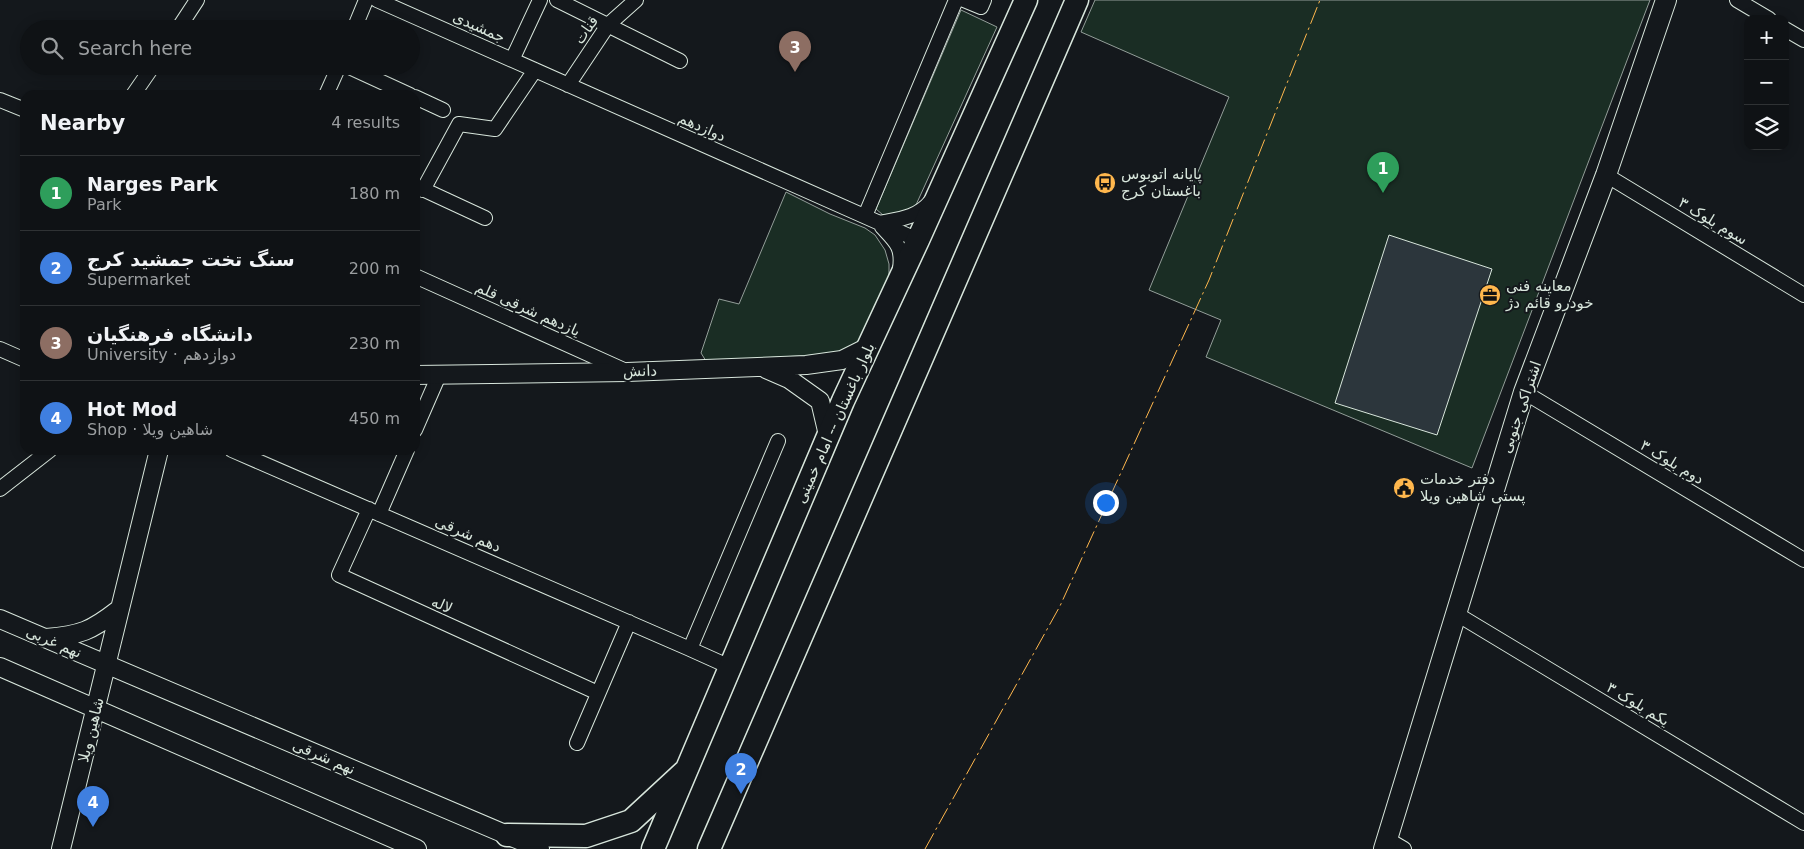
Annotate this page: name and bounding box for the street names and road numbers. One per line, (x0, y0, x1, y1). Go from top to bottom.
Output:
street label: جمشیدی (450, 7, 508, 47)
street label: قنات (570, 12, 602, 48)
street label: دوازدهم (676, 109, 728, 145)
street label: سوم بلوک ۳ (1675, 193, 1751, 249)
street label: یازدهم شرقی قلم (473, 278, 583, 340)
street label: بلوار باغستان -- امام خمینی (791, 340, 879, 506)
street label: اشتراکی جنوبی (1497, 359, 1545, 455)
street label: دانش (623, 361, 657, 381)
street label: دوم بلوک ۳ (1637, 436, 1707, 488)
street label: دهم شرقی (432, 512, 504, 556)
street label: لاله (429, 592, 455, 618)
street label: نهم غربی (23, 622, 85, 662)
street label: یکم بلوک ۳ (1603, 678, 1673, 730)
street label: شاهین ویلا (74, 696, 108, 764)
street label: نهم شرقی (290, 736, 358, 778)

